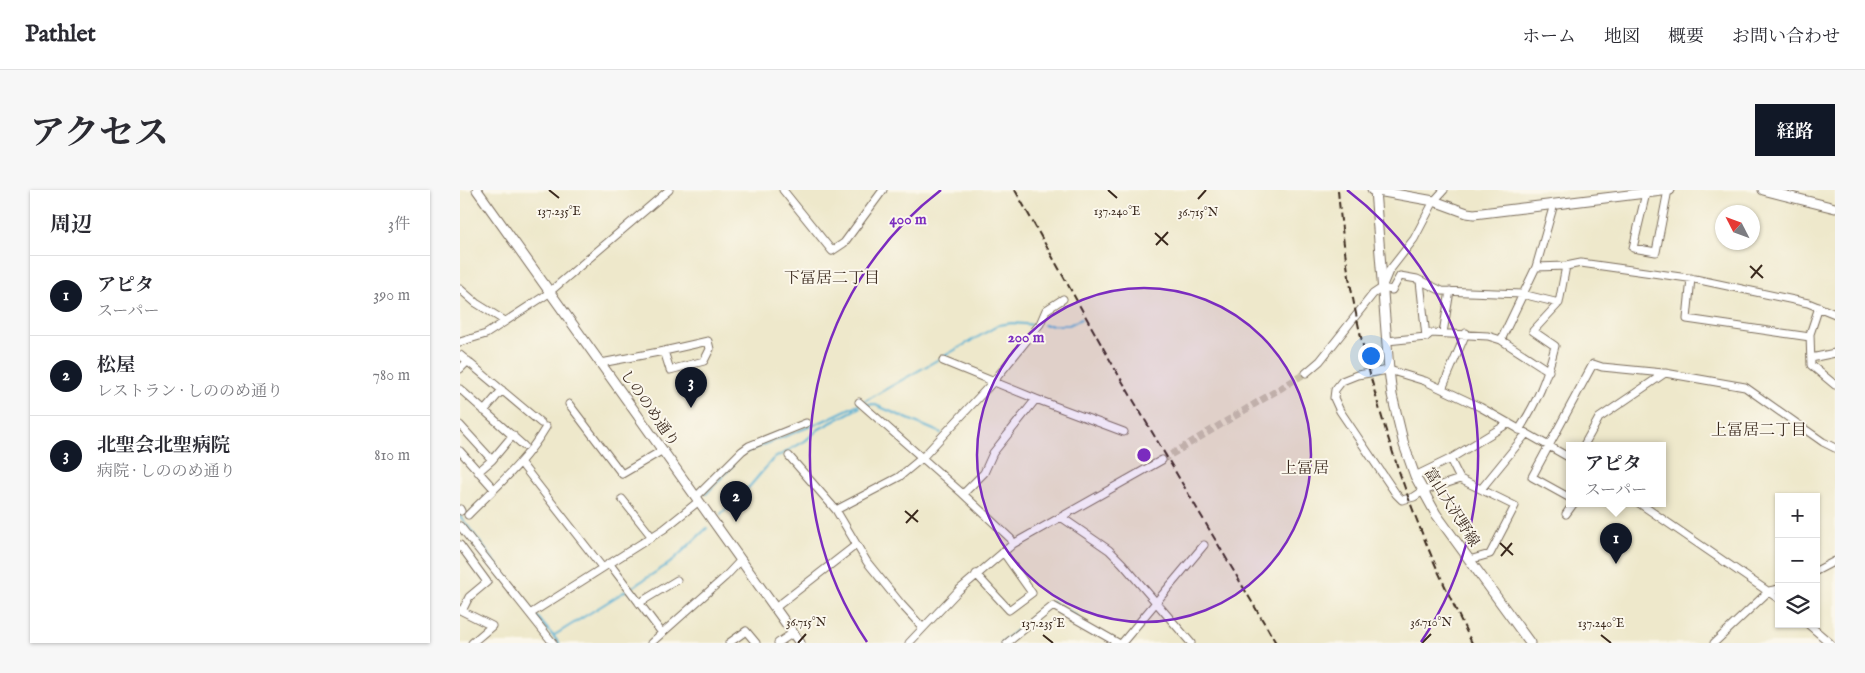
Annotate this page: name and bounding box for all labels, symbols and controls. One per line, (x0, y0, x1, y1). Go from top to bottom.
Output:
text: Pathlet (25, 19, 96, 50)
text: ホーム (1522, 26, 1576, 49)
text: 地図 (1604, 26, 1640, 49)
text: 概要 (1668, 26, 1704, 49)
text: お問い合わせ (1732, 26, 1840, 49)
button: 経路 (1755, 104, 1835, 156)
text: アクセス (30, 112, 169, 157)
text: 137.235°E (537, 204, 581, 219)
text: 137.240°E (1094, 204, 1140, 219)
text: 36.715°N (1178, 205, 1219, 220)
north arrow (1715, 205, 1760, 250)
text: 400 m (890, 210, 927, 229)
text: 周辺 (50, 212, 92, 239)
text: 3件 (388, 215, 410, 235)
district label: 下冨居二丁目 (784, 269, 880, 289)
text: アピタ (97, 274, 154, 298)
text: 1 (63, 286, 69, 306)
text: 390 m (373, 286, 410, 306)
text: スーパー (97, 302, 159, 322)
text: 200 m (1008, 328, 1045, 347)
your location (1358, 343, 1384, 369)
text: 松屋 (97, 354, 135, 378)
text: 2 (62, 366, 70, 386)
text: 780 m (373, 366, 410, 386)
street label: しののめ通り (616, 366, 683, 451)
pin: 3 (675, 367, 707, 408)
text: レストラン · しののめ通り (97, 382, 283, 402)
district label: 上冨居二丁目 (1711, 421, 1807, 441)
text: 北聖会北聖病院 (97, 434, 230, 458)
popup (1566, 442, 1666, 507)
text: 3 (63, 446, 69, 466)
text: 810 m (374, 446, 410, 466)
centre of rings (1135, 446, 1153, 464)
text: アピタ (1585, 453, 1642, 477)
district label: 上冨居 (1281, 459, 1329, 479)
text: 病院 · しののめ通り (97, 462, 236, 482)
street label: 富山大沢野線 (1420, 464, 1483, 550)
pin: 2 (720, 481, 752, 522)
text: スーパー (1585, 481, 1647, 501)
map controls (1775, 493, 1820, 628)
button: + (1775, 493, 1820, 538)
pin: 1 (1600, 523, 1632, 564)
button: − (1775, 538, 1820, 583)
button: layers (1775, 583, 1820, 628)
text: 36.715°N (786, 615, 827, 630)
text: 36.710°N (1410, 615, 1452, 630)
text: 137.235°E (1021, 616, 1065, 631)
text: 137.240°E (1578, 616, 1624, 631)

